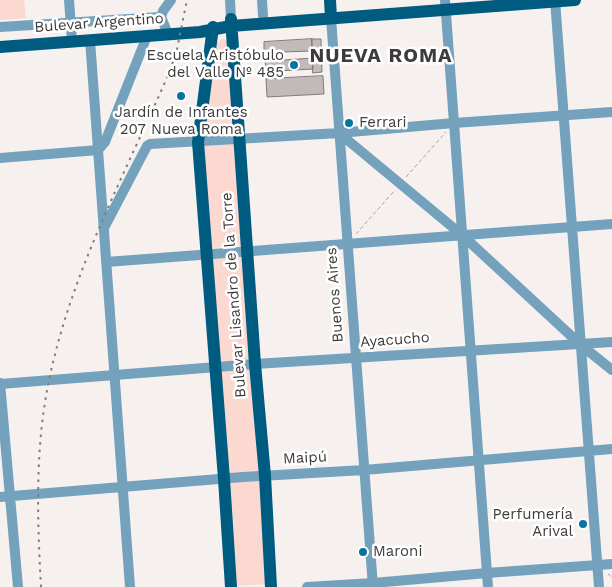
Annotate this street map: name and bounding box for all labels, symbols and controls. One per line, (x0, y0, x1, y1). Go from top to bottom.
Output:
street label: Bulevar Argentino (34, 10, 164, 36)
district label: NUEVA ROMA (308, 44, 454, 68)
place label: Escuela Aristóbulo del Valle Nº 485 (147, 47, 284, 82)
marker: Escuela Aristóbulo del Valle Nº 485 (288, 59, 300, 71)
marker: Jardín de Infantes 207 Nueva Roma (175, 90, 187, 102)
place label: Jardín de Infantes 207 Nueva Roma (114, 104, 248, 139)
place label: Ferrari (359, 114, 407, 132)
marker: Ferrari (343, 117, 355, 129)
street label: Bulevar Lisandro de la Torre (218, 192, 250, 398)
street label: Buenos Aires (323, 247, 347, 343)
street label: Ayacucho (360, 329, 430, 351)
street label: Maipú (283, 448, 327, 468)
place label: Perfumería Arival (493, 506, 573, 541)
marker: Perfumería Arival (577, 518, 589, 530)
place label: Maroni (373, 543, 422, 561)
marker: Maroni (357, 546, 369, 558)

